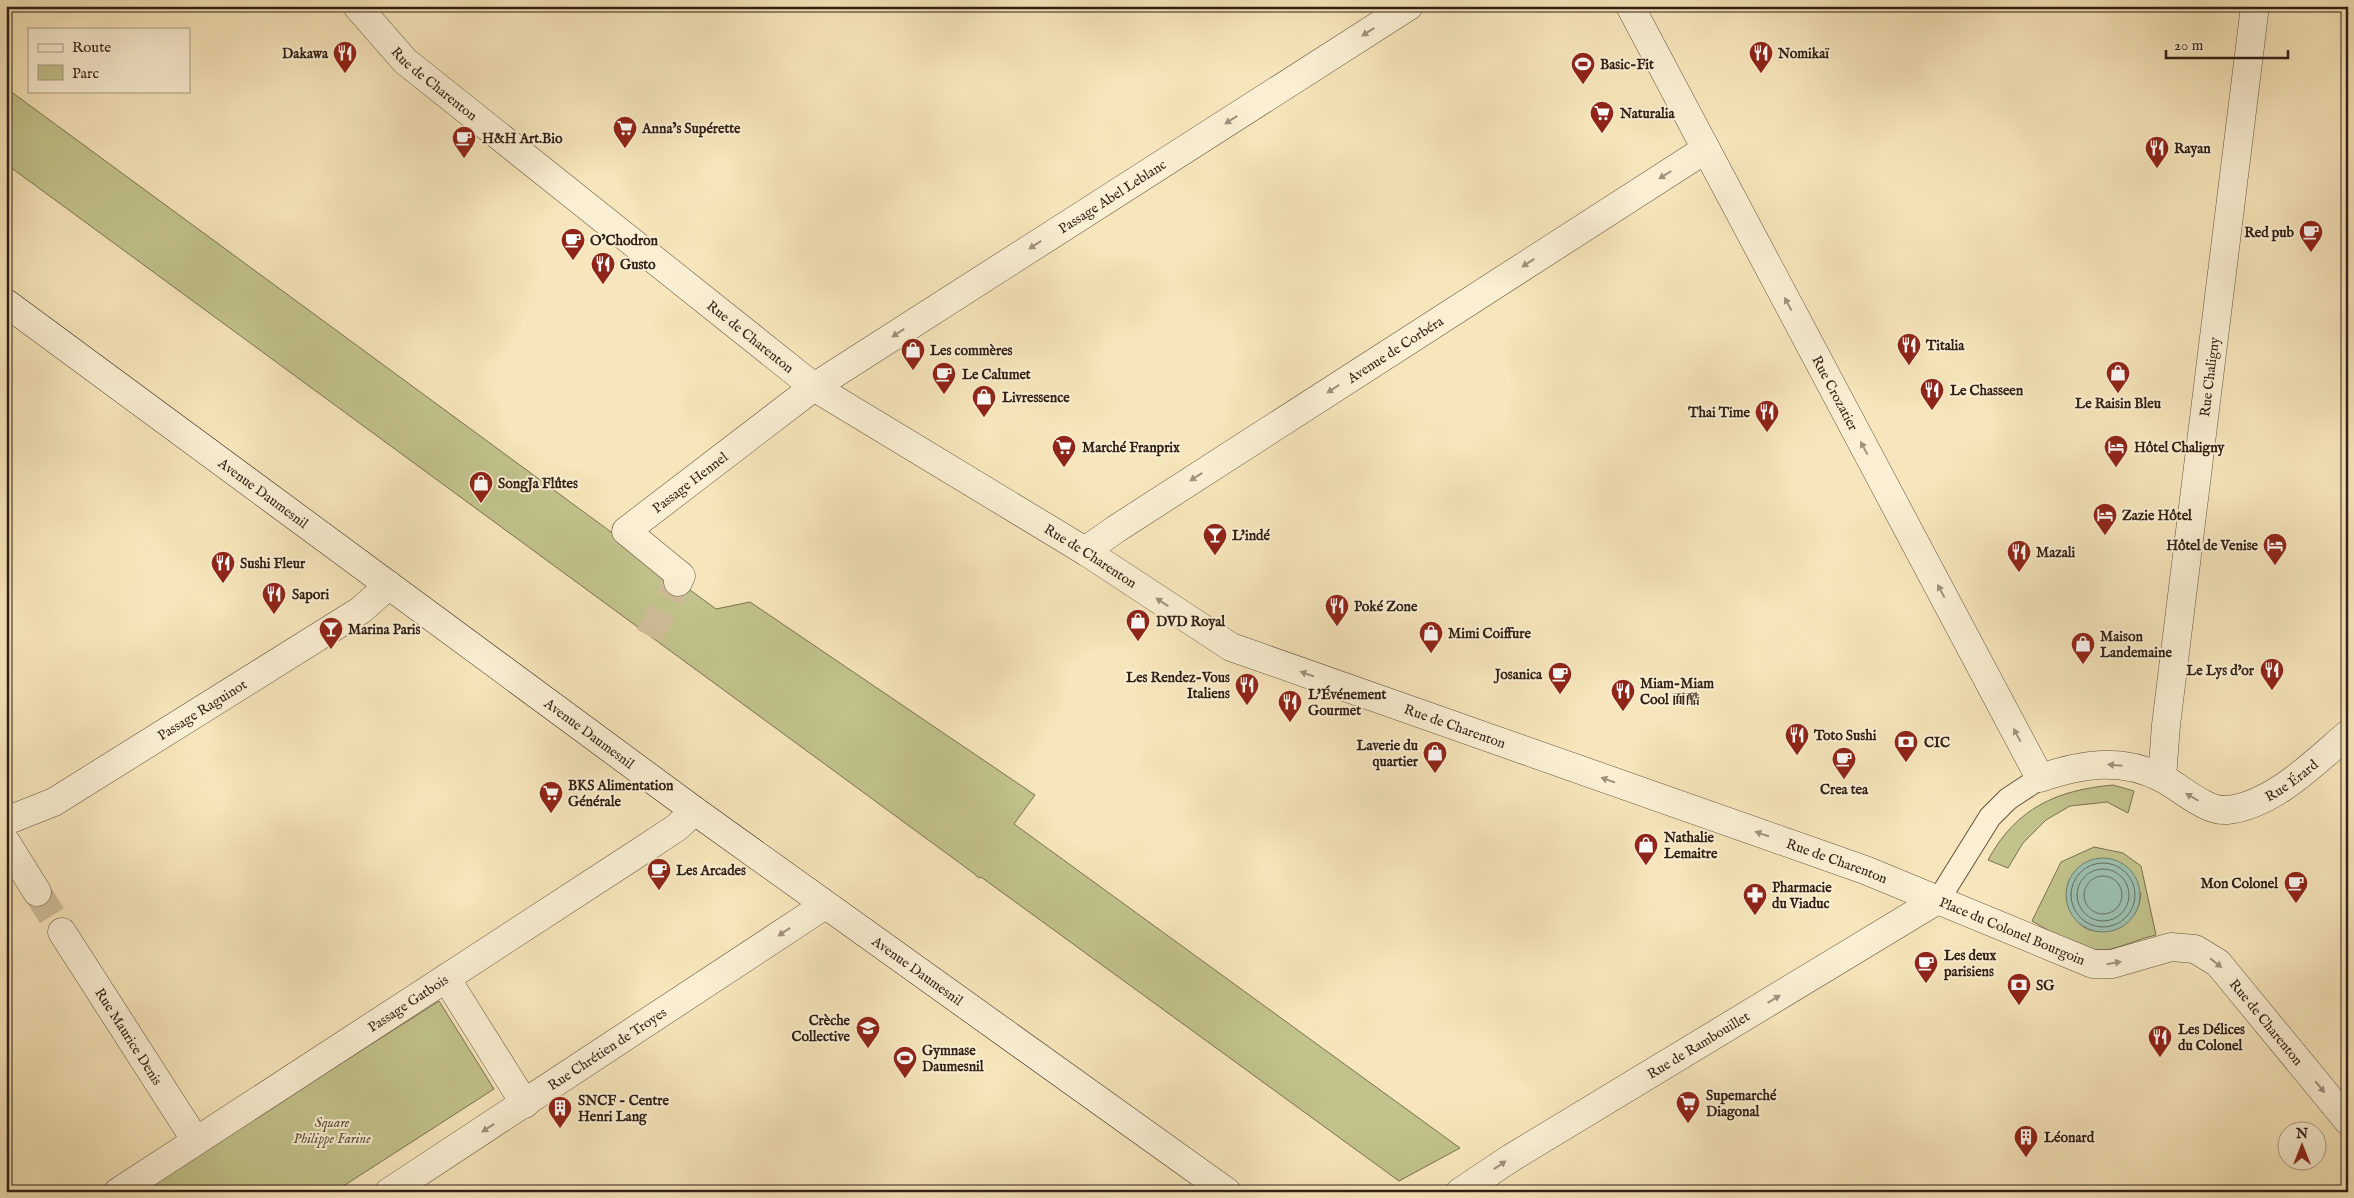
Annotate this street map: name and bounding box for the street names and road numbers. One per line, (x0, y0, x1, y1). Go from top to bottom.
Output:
street label: Rue de Charenton (387, 43, 481, 125)
street label: Passage Abel Leblanc (1055, 156, 1170, 238)
street label: Rue de Charenton (703, 297, 798, 378)
street label: Avenue de Corbéra (1343, 312, 1448, 388)
street label: Rue Chaligny (2196, 336, 2224, 418)
street label: Rue Crozatier (1807, 353, 1862, 434)
street label: Passage Hennel (649, 448, 732, 518)
street label: Avenue Daumesnil (213, 454, 312, 533)
street label: Rue de Charenton (1040, 520, 1140, 593)
street label: Passage Raguinot (154, 676, 251, 745)
street label: Avenue Daumesnil (539, 694, 638, 773)
street label: Rue de Charenton (1401, 701, 1508, 753)
street label: Rue Érard (2262, 756, 2323, 806)
street label: Rue de Charenton (1783, 835, 1890, 888)
street label: Place du Colonel Bourgoin (1936, 894, 2088, 970)
street label: Avenue Daumesnil (867, 932, 966, 1010)
street label: Passage Gatbois (365, 971, 452, 1037)
street label: Rue de Charenton (2225, 976, 2307, 1070)
street label: Rue Maurice Denis (90, 985, 166, 1089)
street label: Rue Chrétien de Troyes (545, 1004, 670, 1095)
street label: Rue de Rambouillet (1644, 1008, 1753, 1084)

